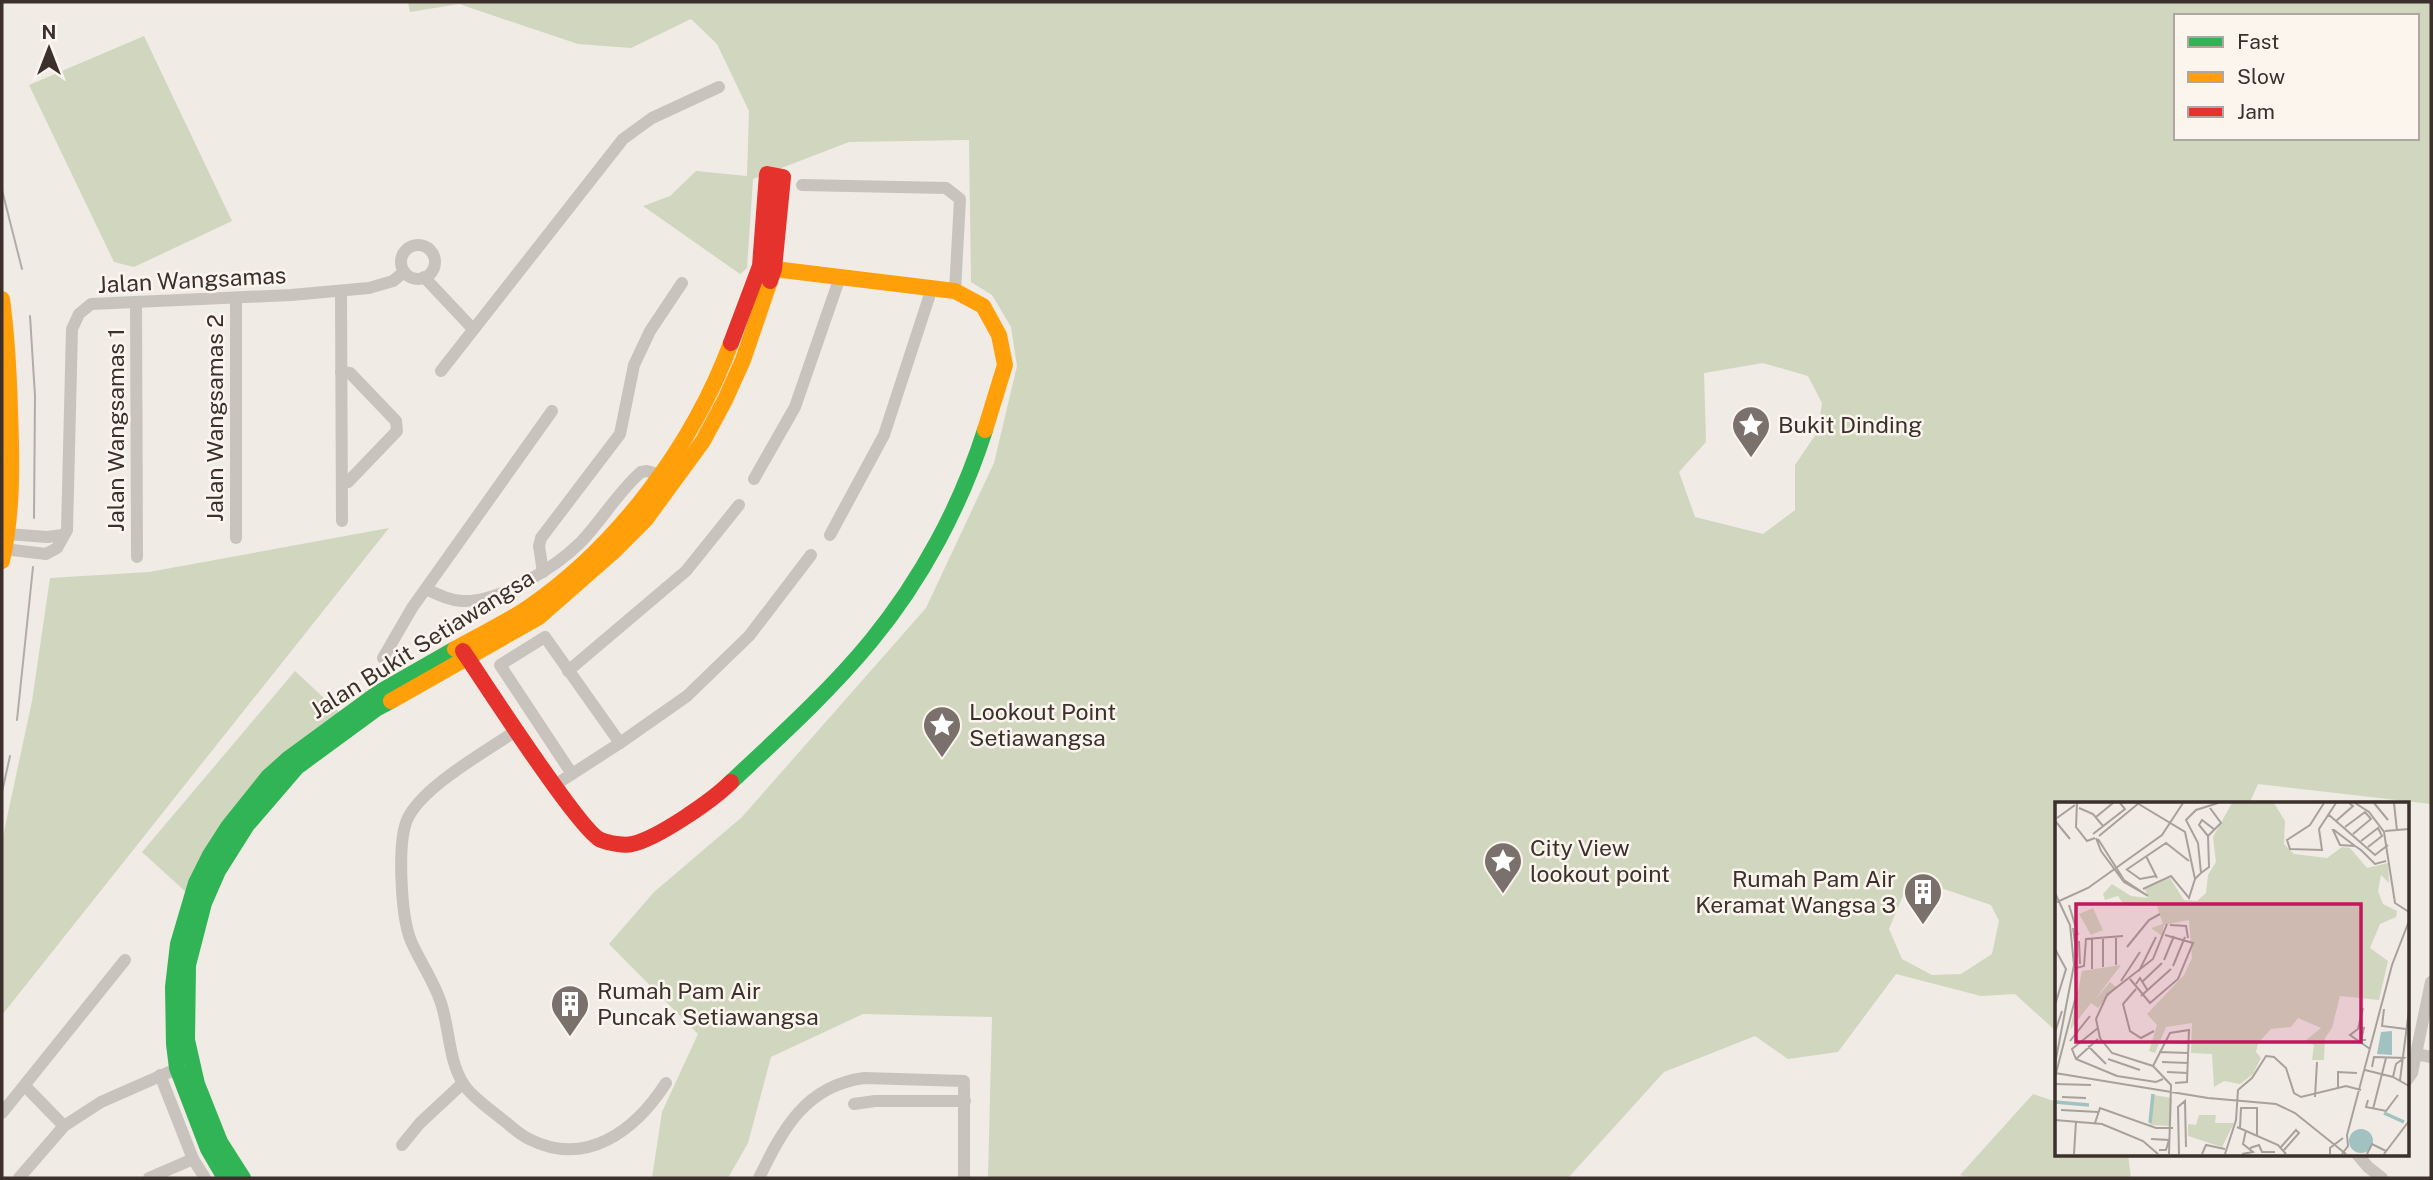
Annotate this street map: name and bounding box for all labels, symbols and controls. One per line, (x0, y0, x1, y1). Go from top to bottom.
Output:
north arrow (14, 14, 84, 84)
legend (2174, 14, 2419, 140)
text: N (42, 21, 56, 43)
text: Fast (2237, 29, 2279, 54)
text: Slow (2237, 64, 2285, 89)
text: Jam (2237, 99, 2275, 124)
street label: Jalan Wangsamas (97, 261, 287, 298)
street label: Jalan Wangsamas 2 (201, 314, 228, 522)
street label: Jalan Wangsamas 1 (102, 328, 129, 532)
place icon: Bukit Dinding (1730, 404, 1772, 459)
place label: Bukit Dinding (1778, 411, 1922, 438)
street label: Jalan Bukit Setiawangsa (305, 564, 539, 724)
place label: Lookout Point Setiawangsa (969, 698, 1116, 751)
place icon: Lookout Point Setiawangsa (921, 704, 963, 759)
inset map (2055, 802, 2408, 1156)
place label: City View lookout point (1530, 834, 1670, 887)
place icon: City View lookout point (1482, 840, 1524, 895)
place label: Rumah Pam Air Keramat Wangsa 3 (1695, 865, 1896, 918)
building icon: Rumah Pam Air Keramat Wangsa 3 (1902, 871, 1944, 926)
place label: Rumah Pam Air Puncak Setiawangsa (597, 977, 819, 1030)
building icon: Rumah Pam Air Puncak Setiawangsa (549, 983, 591, 1038)

